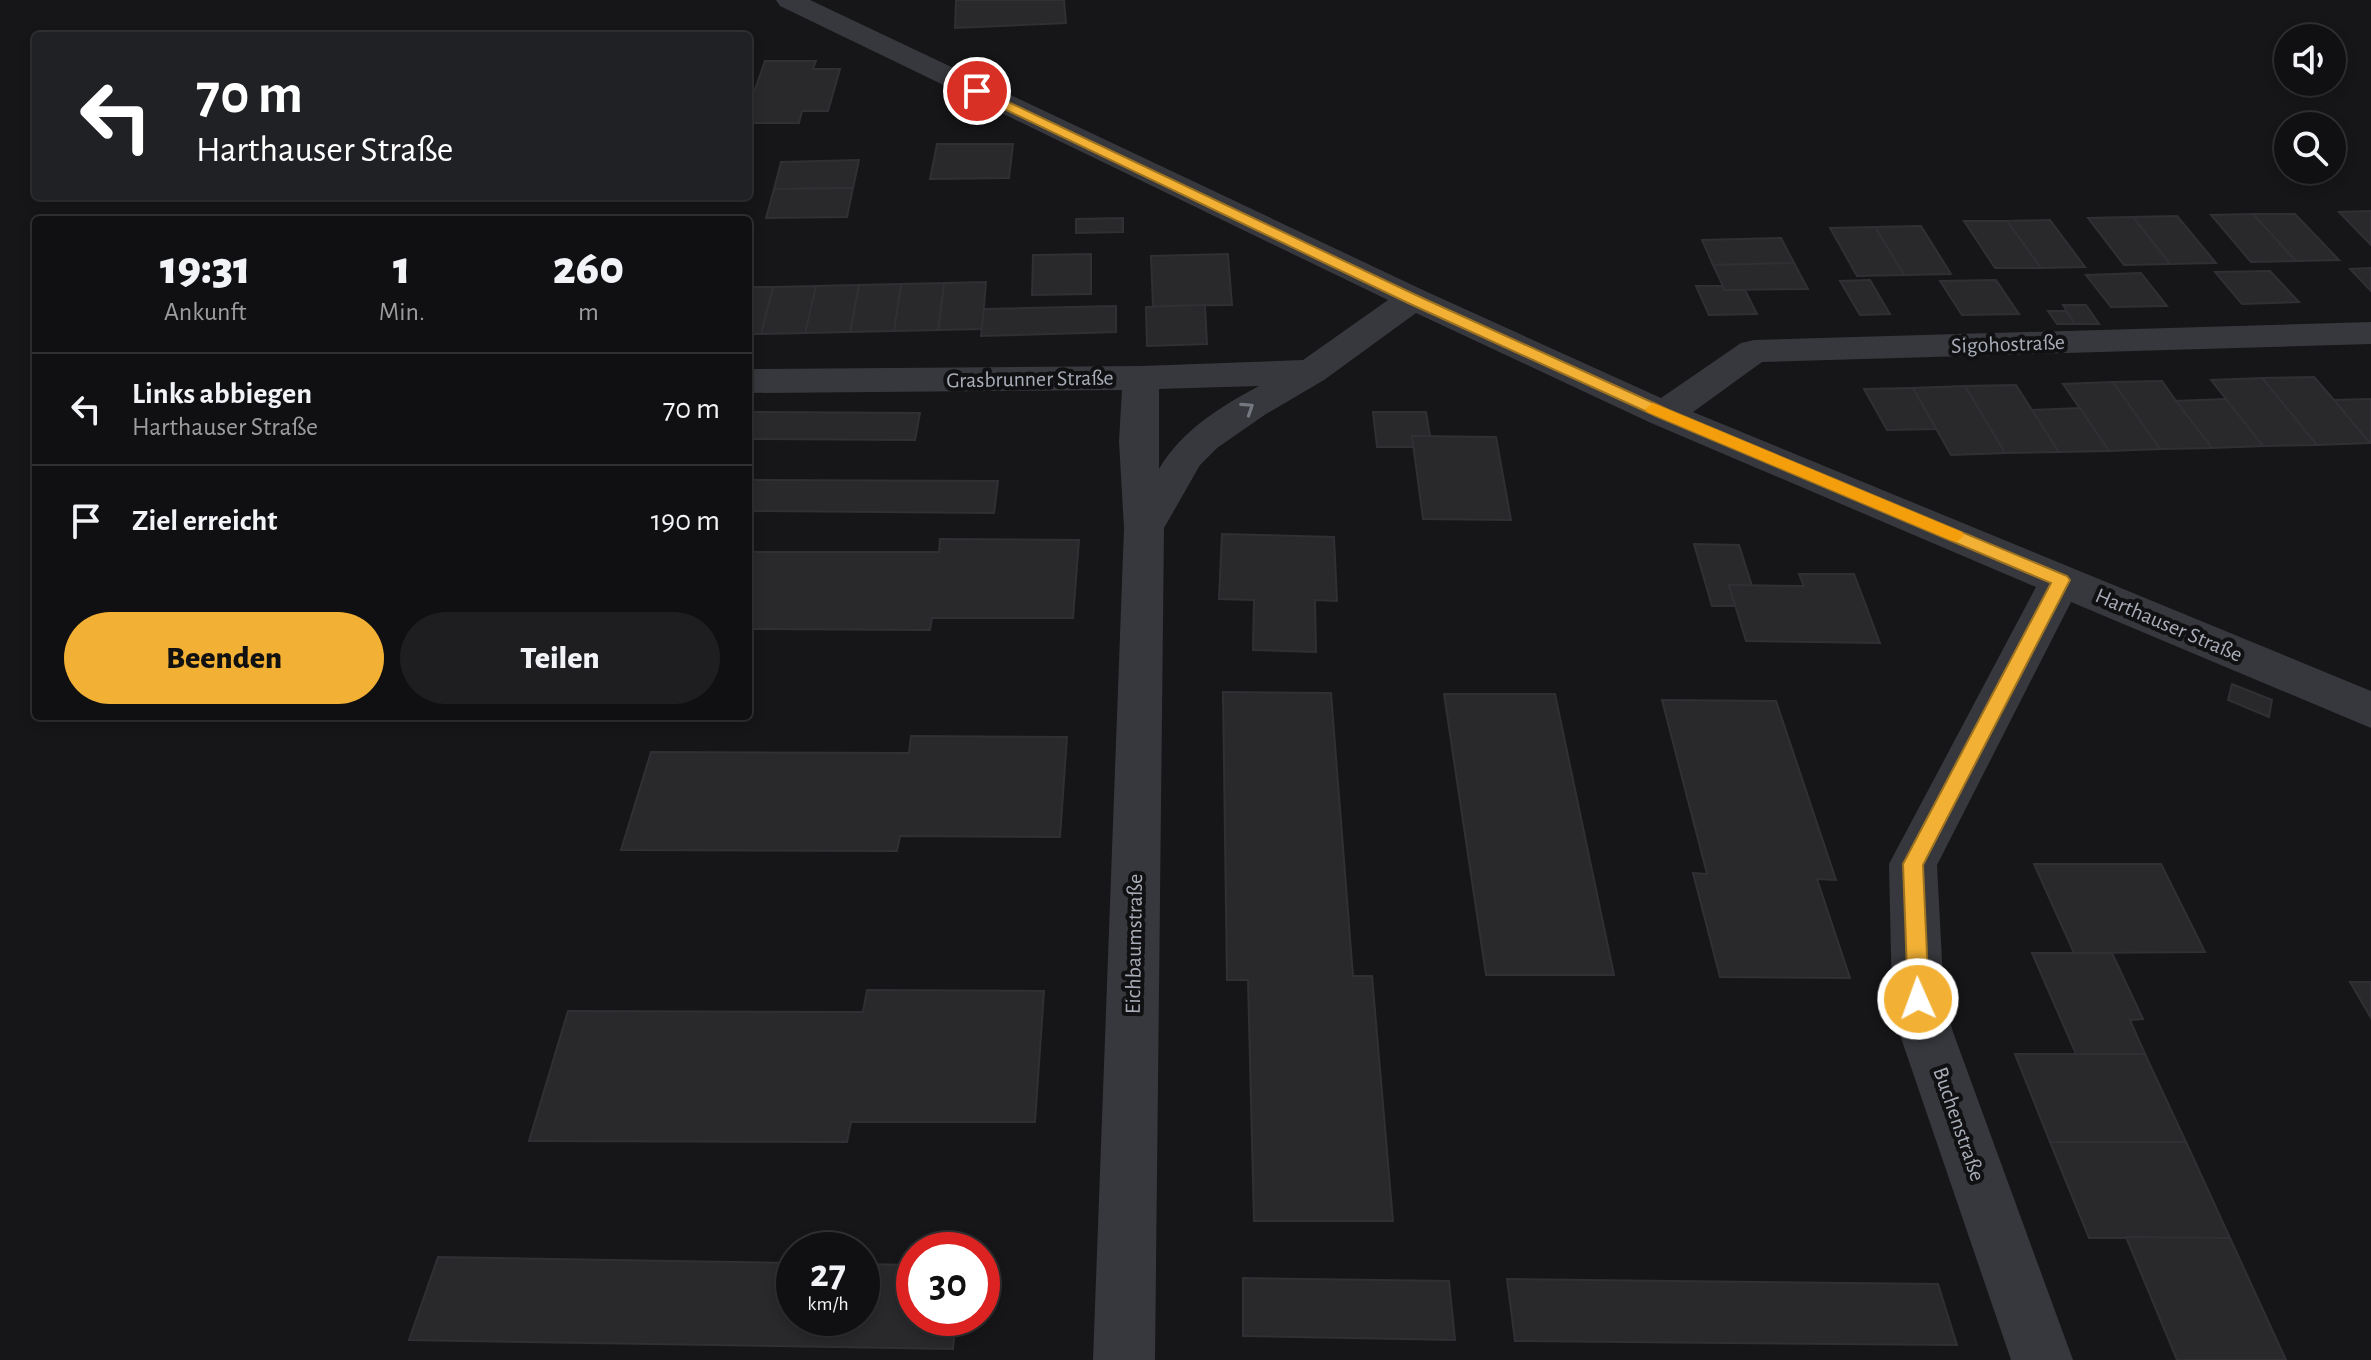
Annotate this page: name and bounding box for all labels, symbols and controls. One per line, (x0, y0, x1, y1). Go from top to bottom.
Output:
map controls (2274, 24, 2346, 184)
button: sound (2274, 24, 2346, 96)
pin (943, 57, 1011, 125)
icon: left (64, 64, 168, 168)
text: 70 m (196, 67, 303, 123)
icon: arrive (955, 69, 999, 113)
button: search (2274, 112, 2346, 184)
text: Harthauser Straße (196, 132, 453, 168)
text: 19:31 (160, 245, 251, 293)
text: 1 (393, 245, 411, 293)
text: 260 (553, 245, 624, 293)
text: Ankunft (164, 299, 247, 325)
text: Min. (379, 299, 425, 325)
text: m (578, 299, 599, 325)
street label: Sigohostraße (1951, 331, 2065, 357)
street label: Grasbrunner Straße (946, 367, 1114, 391)
text: Links abbiegen (132, 379, 312, 409)
icon: left (64, 387, 108, 431)
text: 70 m (663, 394, 720, 424)
one-way arrow (1240, 403, 1254, 418)
text: Harthauser Straße (132, 414, 318, 440)
icon: arrive (64, 499, 108, 543)
text: Ziel erreicht (132, 506, 277, 536)
text: 190 m (651, 506, 720, 536)
street label: Harthauser Straße (2092, 584, 2246, 666)
button: Beenden (64, 612, 384, 704)
button: Teilen (400, 612, 720, 704)
street label: Eichbaumstraße (1122, 874, 1146, 1014)
position arrow (1876, 957, 1960, 1041)
street label: Buchenstraße (1929, 1064, 1989, 1184)
speed limit sign: 30 (896, 1232, 1000, 1336)
text: 27 (810, 1254, 846, 1294)
text: km/h (807, 1294, 849, 1314)

